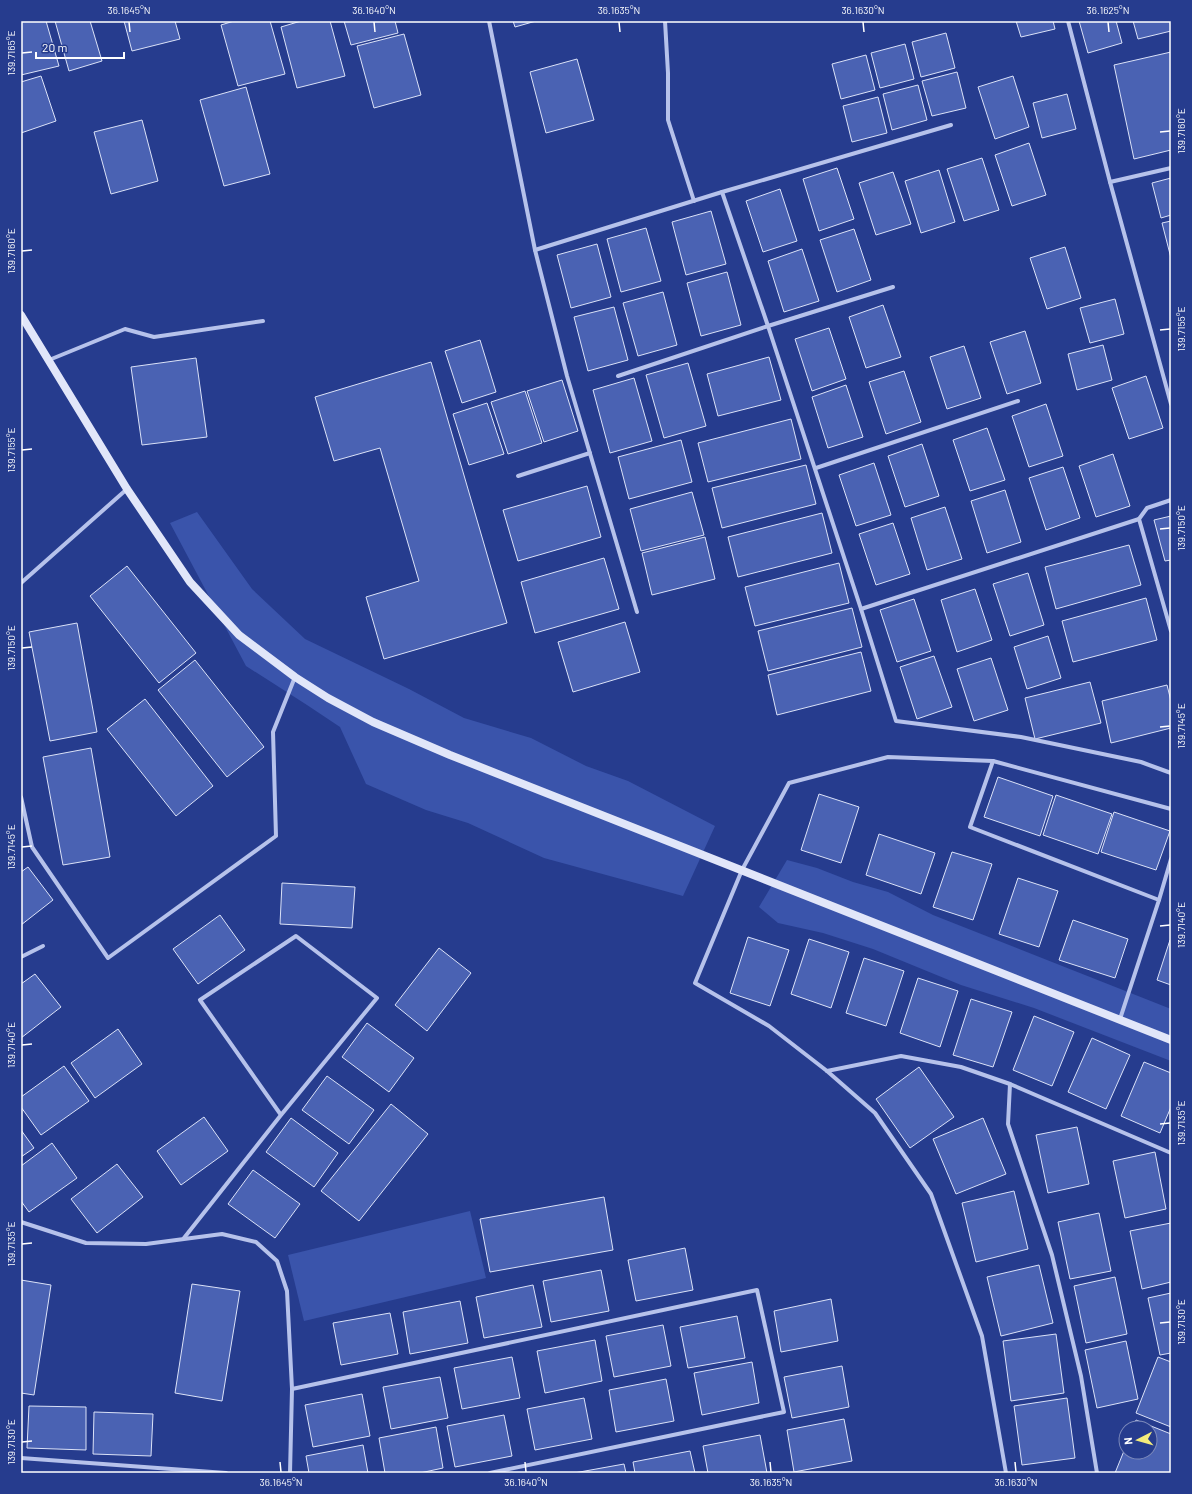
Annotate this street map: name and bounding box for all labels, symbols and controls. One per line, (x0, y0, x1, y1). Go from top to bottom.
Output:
text: 36.1645°N (108, 4, 150, 16)
text: 36.1640°N (352, 4, 396, 16)
text: 36.1635°N (598, 4, 640, 16)
text: 36.1630°N (841, 4, 885, 16)
text: 36.1625°N (1087, 4, 1129, 16)
text: 139.7165°E (5, 30, 17, 76)
scale bar (36, 34, 124, 60)
text: 20 m (42, 40, 68, 54)
text: 139.7160°E (1175, 108, 1187, 154)
text: 139.7160°E (5, 228, 17, 274)
text: 139.7155°E (1175, 306, 1187, 352)
text: 139.7155°E (5, 427, 17, 473)
text: 139.7150°E (1175, 505, 1187, 551)
text: 139.7150°E (5, 625, 17, 671)
text: 139.7145°E (1175, 703, 1187, 749)
text: 139.7145°E (5, 824, 17, 870)
text: 139.7140°E (1175, 902, 1187, 948)
text: 139.7140°E (5, 1022, 17, 1068)
text: 139.7135°E (1175, 1100, 1187, 1146)
text: 139.7135°E (5, 1221, 17, 1267)
text: 139.7130°E (1175, 1299, 1187, 1345)
text: 139.7130°E (5, 1419, 17, 1465)
north arrow (1118, 1420, 1158, 1460)
text: N (1121, 1437, 1134, 1445)
text: 36.1645°N (260, 1476, 302, 1488)
text: 36.1640°N (504, 1476, 548, 1488)
text: 36.1635°N (750, 1476, 792, 1488)
text: 36.1630°N (994, 1476, 1038, 1488)

